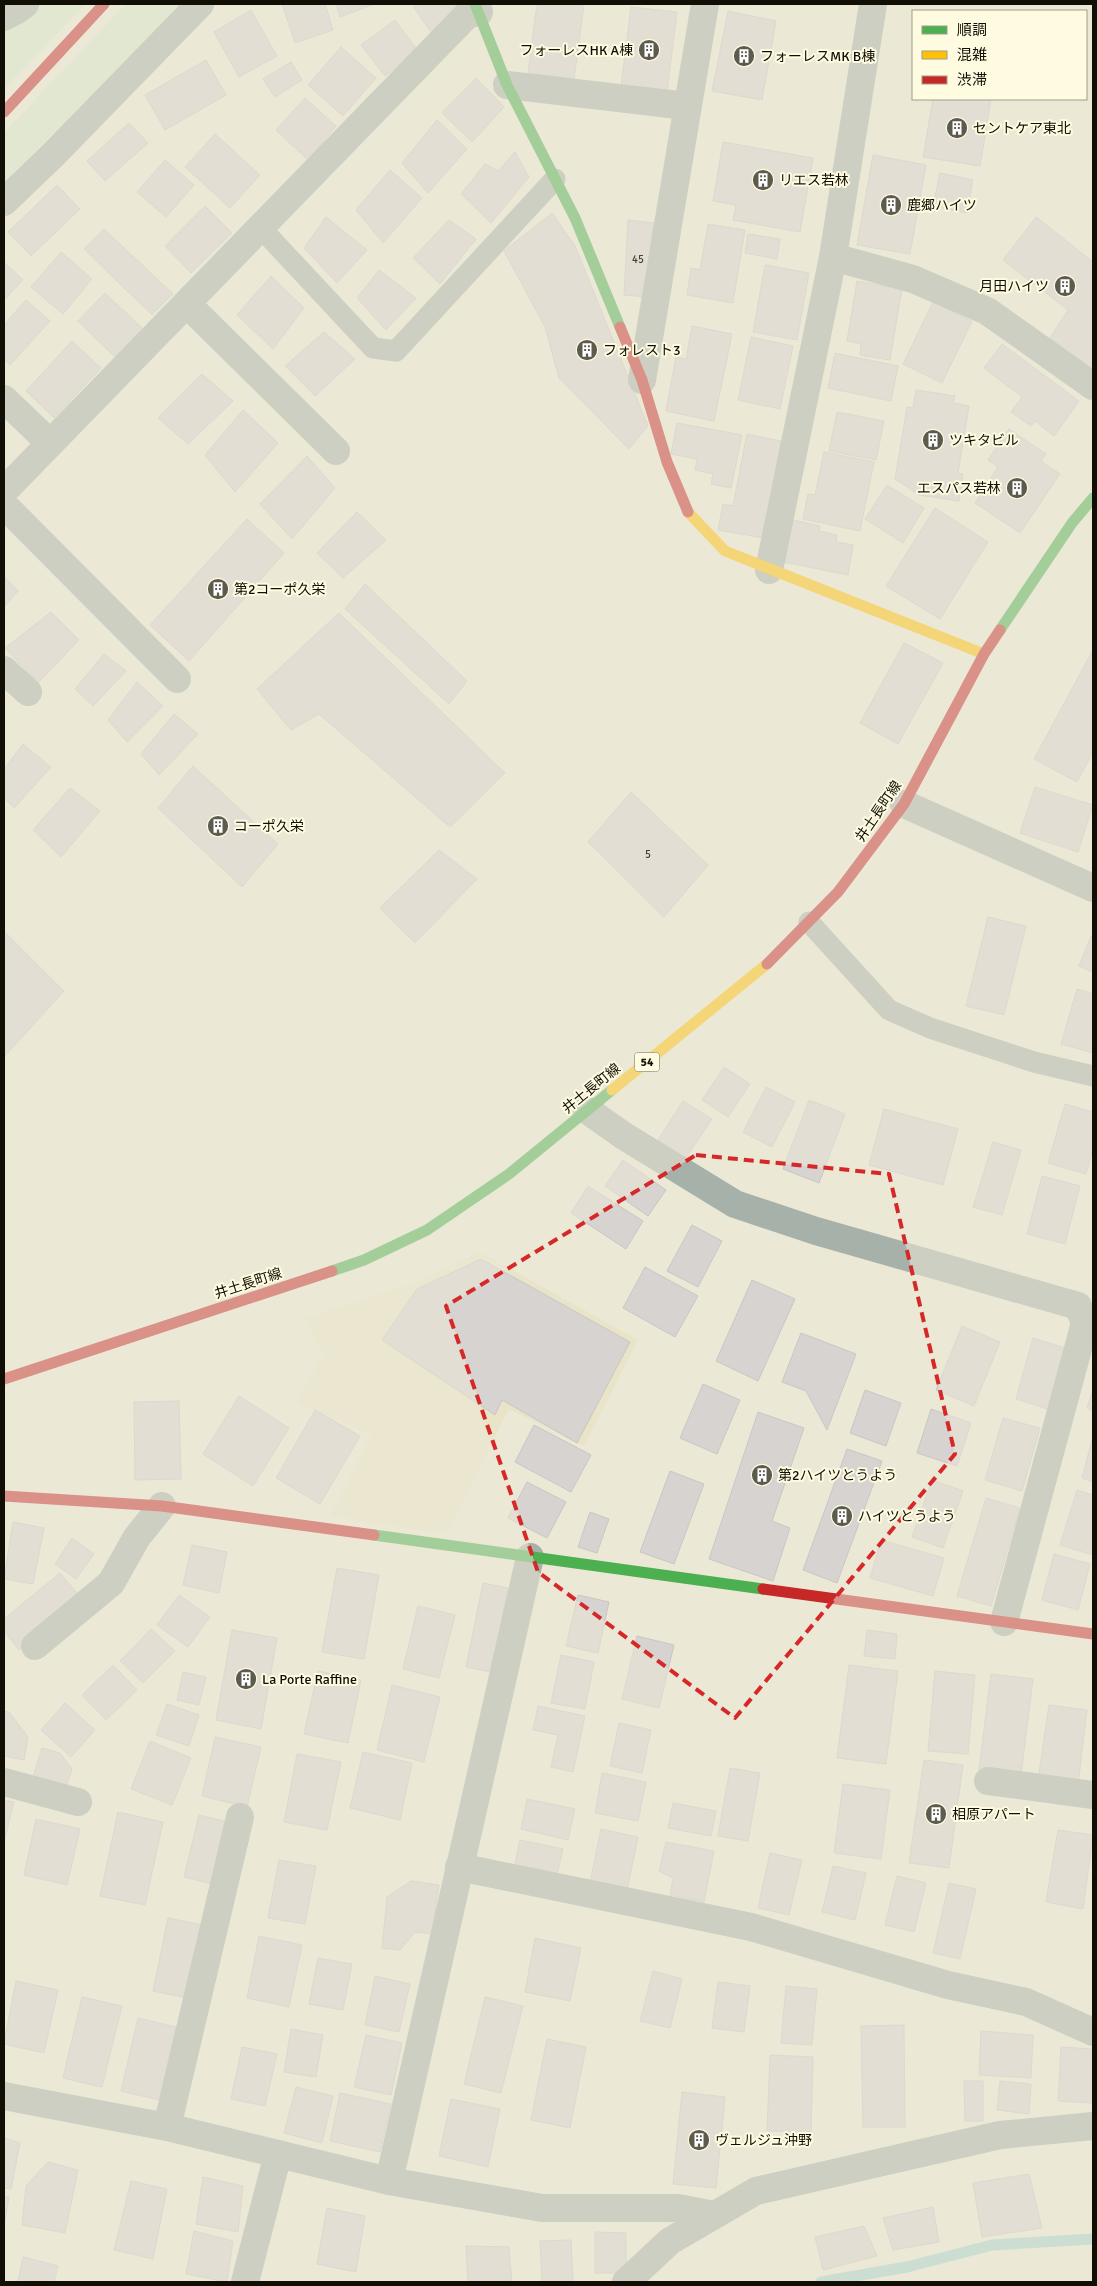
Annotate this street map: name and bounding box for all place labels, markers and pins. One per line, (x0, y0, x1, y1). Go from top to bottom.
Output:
building icon: フォーレスHK A棟 (637, 38, 661, 62)
place label: フォーレスHK A棟 (520, 42, 633, 59)
building icon: フォーレスMK B棟 (732, 44, 756, 68)
place label: フォーレスMK B棟 (760, 48, 875, 65)
building icon: セントケア東北 (945, 116, 969, 140)
place label: セントケア東北 (973, 120, 1071, 137)
building icon: リエス若林 (751, 168, 775, 192)
place label: リエス若林 (779, 172, 849, 189)
building icon: 鹿郷ハイツ (879, 193, 903, 217)
place label: 鹿郷ハイツ (907, 197, 977, 214)
building icon: 月田ハイツ (1053, 274, 1077, 298)
place label: 月田ハイツ (979, 278, 1049, 295)
building icon: フォレスト3 (575, 338, 599, 362)
place label: フォレスト3 (603, 342, 681, 359)
building icon: ツキタビル (921, 428, 945, 452)
place label: ツキタビル (949, 432, 1019, 449)
building icon: エスパス若林 (1005, 476, 1029, 500)
place label: エスパス若林 (917, 480, 1001, 497)
building icon: 第2コーポ久栄 (206, 577, 230, 601)
place label: 第2コーポ久栄 (234, 581, 326, 598)
building icon: コーポ久栄 (206, 814, 230, 838)
place label: コーポ久栄 (234, 818, 304, 835)
building icon: 第2ハイツとうよう (750, 1463, 774, 1487)
place label: 第2ハイツとうよう (778, 1467, 897, 1484)
building icon: ハイツとうよう (830, 1504, 854, 1528)
place label: ハイツとうよう (858, 1508, 956, 1525)
building icon: La Porte Raffine (234, 1667, 258, 1691)
place label: La Porte Raffine (262, 1671, 357, 1688)
building icon: 相原アパート (924, 1802, 948, 1826)
place label: 相原アパート (952, 1806, 1036, 1823)
building icon: ヴェルジュ沖野 (687, 2128, 711, 2152)
place label: ヴェルジュ沖野 (715, 2132, 812, 2149)

